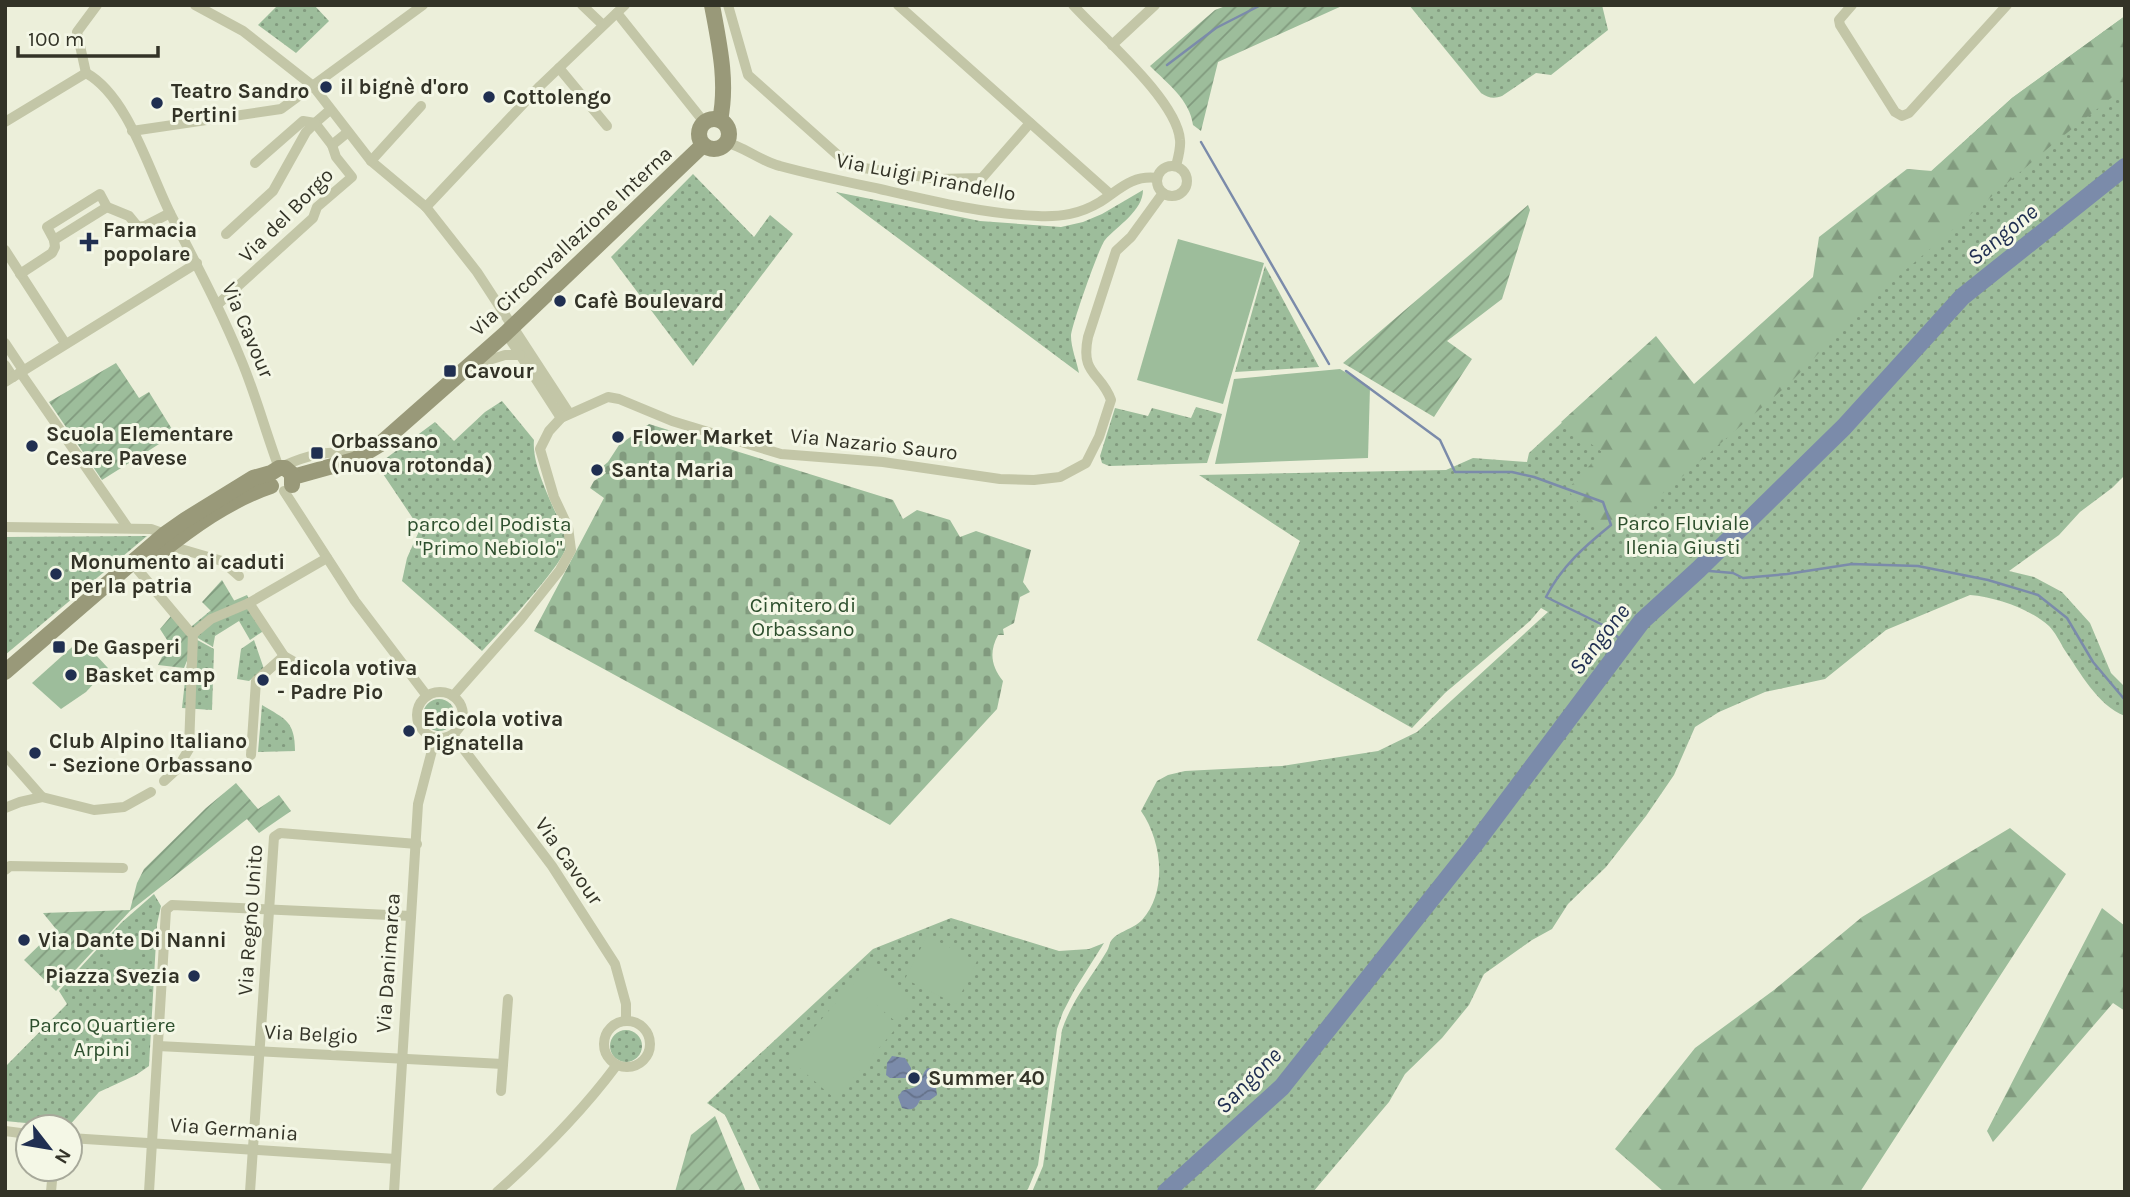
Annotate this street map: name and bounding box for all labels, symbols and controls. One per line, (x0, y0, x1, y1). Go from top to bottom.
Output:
scale bar (18, 14, 158, 58)
text: 100 m (28, 27, 85, 51)
place label: il bignè d'oro (340, 75, 469, 99)
place label: Teatro Sandro Pertini (171, 79, 309, 127)
marker: il bignè d'oro (318, 79, 334, 95)
place label: Cottolengo (503, 85, 611, 109)
marker: Cottolengo (481, 89, 497, 105)
marker: Teatro Sandro Pertini (149, 95, 165, 111)
street label: Via Circonvallazione Interna (465, 141, 677, 341)
street label: Via Luigi Pirandello (834, 148, 1018, 206)
street label: Via del Borgo (234, 163, 338, 267)
water label: Sangone (1962, 198, 2043, 271)
place label: Farmacia popolare (103, 218, 197, 266)
marker: Farmacia popolare (81, 234, 97, 250)
street label: Via Cavour (217, 279, 279, 382)
place label: Cafè Boulevard (574, 289, 724, 313)
marker: Cafè Boulevard (552, 293, 568, 309)
place label: Cavour (464, 359, 535, 383)
marker: Cavour (442, 363, 458, 379)
place label: Scuola Elementare Cesare Pavese (46, 422, 233, 470)
street label: Via Nazario Sauro (789, 423, 959, 465)
place label: Flower Market (632, 425, 773, 449)
place label: Orbassano (nuova rotonda) (331, 429, 493, 477)
marker: Flower Market (610, 429, 626, 445)
marker: Scuola Elementare Cesare Pavese (24, 438, 40, 454)
marker: Orbassano (nuova rotonda) (309, 445, 325, 461)
place label: Santa Maria (611, 458, 734, 482)
marker: Santa Maria (589, 462, 605, 478)
park label: Parco Fluviale Ilenia Giusti (1617, 511, 1749, 559)
park label: parco del Podista "Primo Nebiolo" (406, 512, 572, 560)
place label: Monumento ai caduti per la patria (70, 550, 285, 598)
marker: Monumento ai caduti per la patria (48, 566, 64, 582)
park label: Cimitero di Orbassano (750, 593, 856, 641)
water label: Sangone (1563, 598, 1636, 680)
place label: De Gasperi (73, 635, 181, 659)
marker: De Gasperi (51, 639, 67, 655)
place label: Edicola votiva - Padre Pio (277, 656, 417, 704)
place label: Basket camp (85, 663, 215, 687)
marker: Basket camp (63, 667, 79, 683)
marker: Edicola votiva - Padre Pio (255, 672, 271, 688)
place label: Edicola votiva Pignatella (423, 707, 563, 755)
marker: Edicola votiva Pignatella (401, 723, 417, 739)
place label: Club Alpino Italiano - Sezione Orbassano (49, 729, 253, 777)
marker: Club Alpino Italiano - Sezione Orbassano (27, 745, 43, 761)
street label: Via Cavour (530, 813, 608, 910)
street label: Via Regno Unito (233, 844, 267, 996)
street label: Via Danimarca (371, 892, 405, 1034)
place label: Via Dante Di Nanni (38, 928, 227, 952)
marker: Via Dante Di Nanni (16, 932, 32, 948)
place label: Piazza Svezia (45, 964, 180, 988)
marker: Piazza Svezia (186, 968, 202, 984)
park label: Parco Quartiere Arpini (29, 1013, 175, 1061)
street label: Via Belgio (263, 1020, 359, 1048)
water label: Sangone (1210, 1041, 1287, 1119)
place label: Summer 40 (928, 1066, 1045, 1090)
marker: Summer 40 (906, 1070, 922, 1086)
north arrow (14, 1113, 84, 1183)
street label: Via Germania (169, 1113, 299, 1145)
text: N (50, 1145, 76, 1168)

